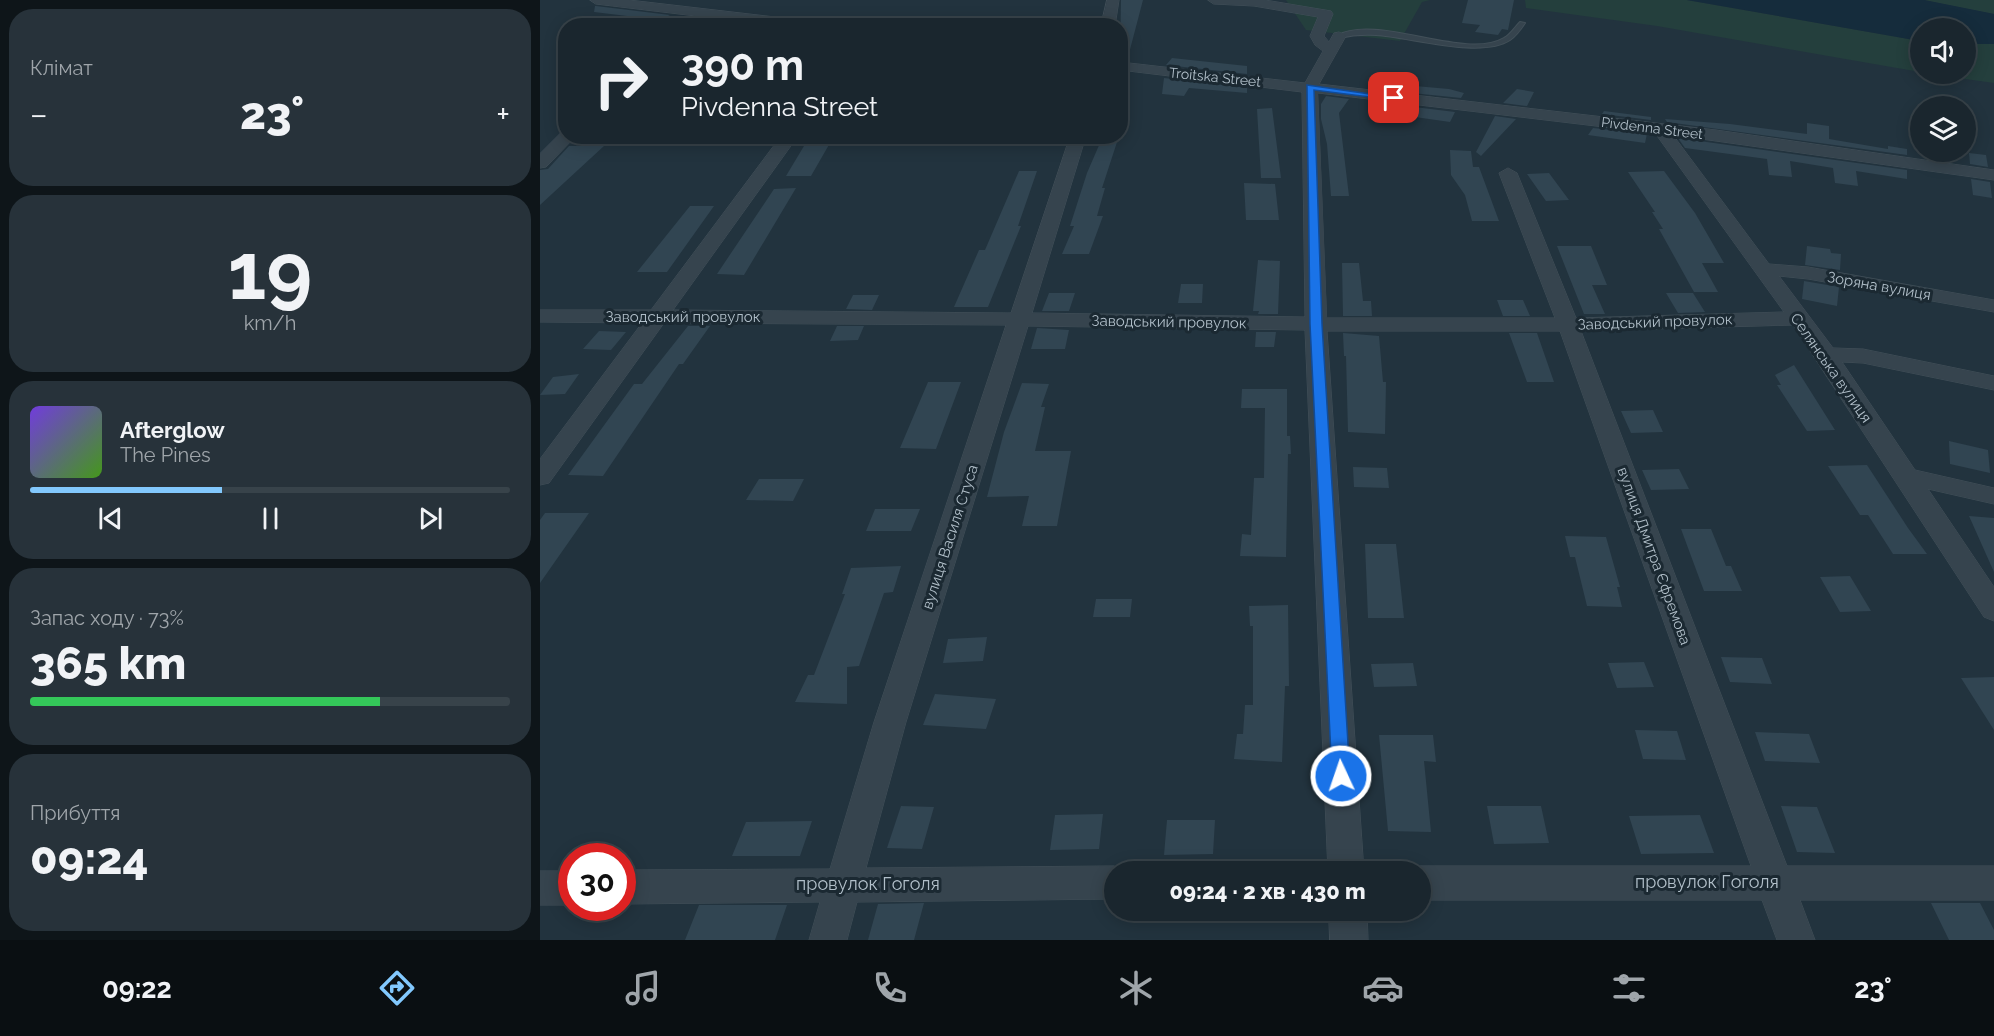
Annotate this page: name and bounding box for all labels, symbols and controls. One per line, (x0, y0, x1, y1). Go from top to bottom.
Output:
map controls (1910, 18, 1976, 162)
button: sound (1910, 18, 1976, 84)
text: 390 m (681, 41, 804, 90)
icon: right (582, 42, 660, 120)
text: Клімат (30, 56, 93, 80)
street label: Troitska Street (1168, 64, 1262, 90)
pin (1368, 72, 1419, 123)
icon: arrive (1377, 81, 1410, 114)
text: 23° (240, 87, 304, 140)
text: Pivdenna Street (681, 91, 878, 122)
text: − (30, 95, 48, 134)
text: + (496, 95, 510, 134)
button: layers (1910, 96, 1976, 162)
street label: Pivdenna Street (1600, 114, 1704, 142)
text: 19 (228, 226, 312, 317)
street label: Зоряна вулиця (1826, 268, 1932, 304)
street label: Заводський провулок (605, 308, 761, 326)
street label: Заводський провулок (1577, 310, 1733, 334)
street label: Селянська вулиця (1786, 310, 1876, 426)
text: km/h (244, 311, 296, 335)
street label: Заводський провулок (1091, 312, 1247, 332)
text: Afterglow (120, 417, 225, 443)
text: The Pines (120, 443, 211, 467)
street label: вулиця Василя Стуса (918, 462, 982, 612)
street label: вулиця Дмитра Єфремова (1613, 465, 1695, 647)
icon: previous (94, 502, 127, 535)
icon: pause (254, 502, 287, 535)
icon: next (414, 502, 447, 535)
text: Запас ходу · 73% (30, 606, 184, 630)
text: 365 km (30, 637, 186, 690)
position arrow (1309, 744, 1373, 808)
text: Прибуття (30, 801, 120, 825)
text: 09:24 (30, 832, 149, 885)
speed limit sign: 30 (558, 843, 636, 921)
street label: провулок Гоголя (1635, 871, 1779, 892)
street label: провулок Гоголя (796, 873, 940, 894)
text: 09:24 · 2 хв · 430 m (1170, 878, 1365, 904)
icon: directions (376, 967, 418, 1009)
icon: music (622, 967, 664, 1009)
icon: phone (869, 967, 911, 1009)
icon: climate (1115, 967, 1157, 1009)
icon: car (1362, 967, 1404, 1009)
icon: filters (1608, 967, 1650, 1009)
text: 09:22 (102, 973, 172, 1004)
text: 23° (1854, 973, 1892, 1004)

